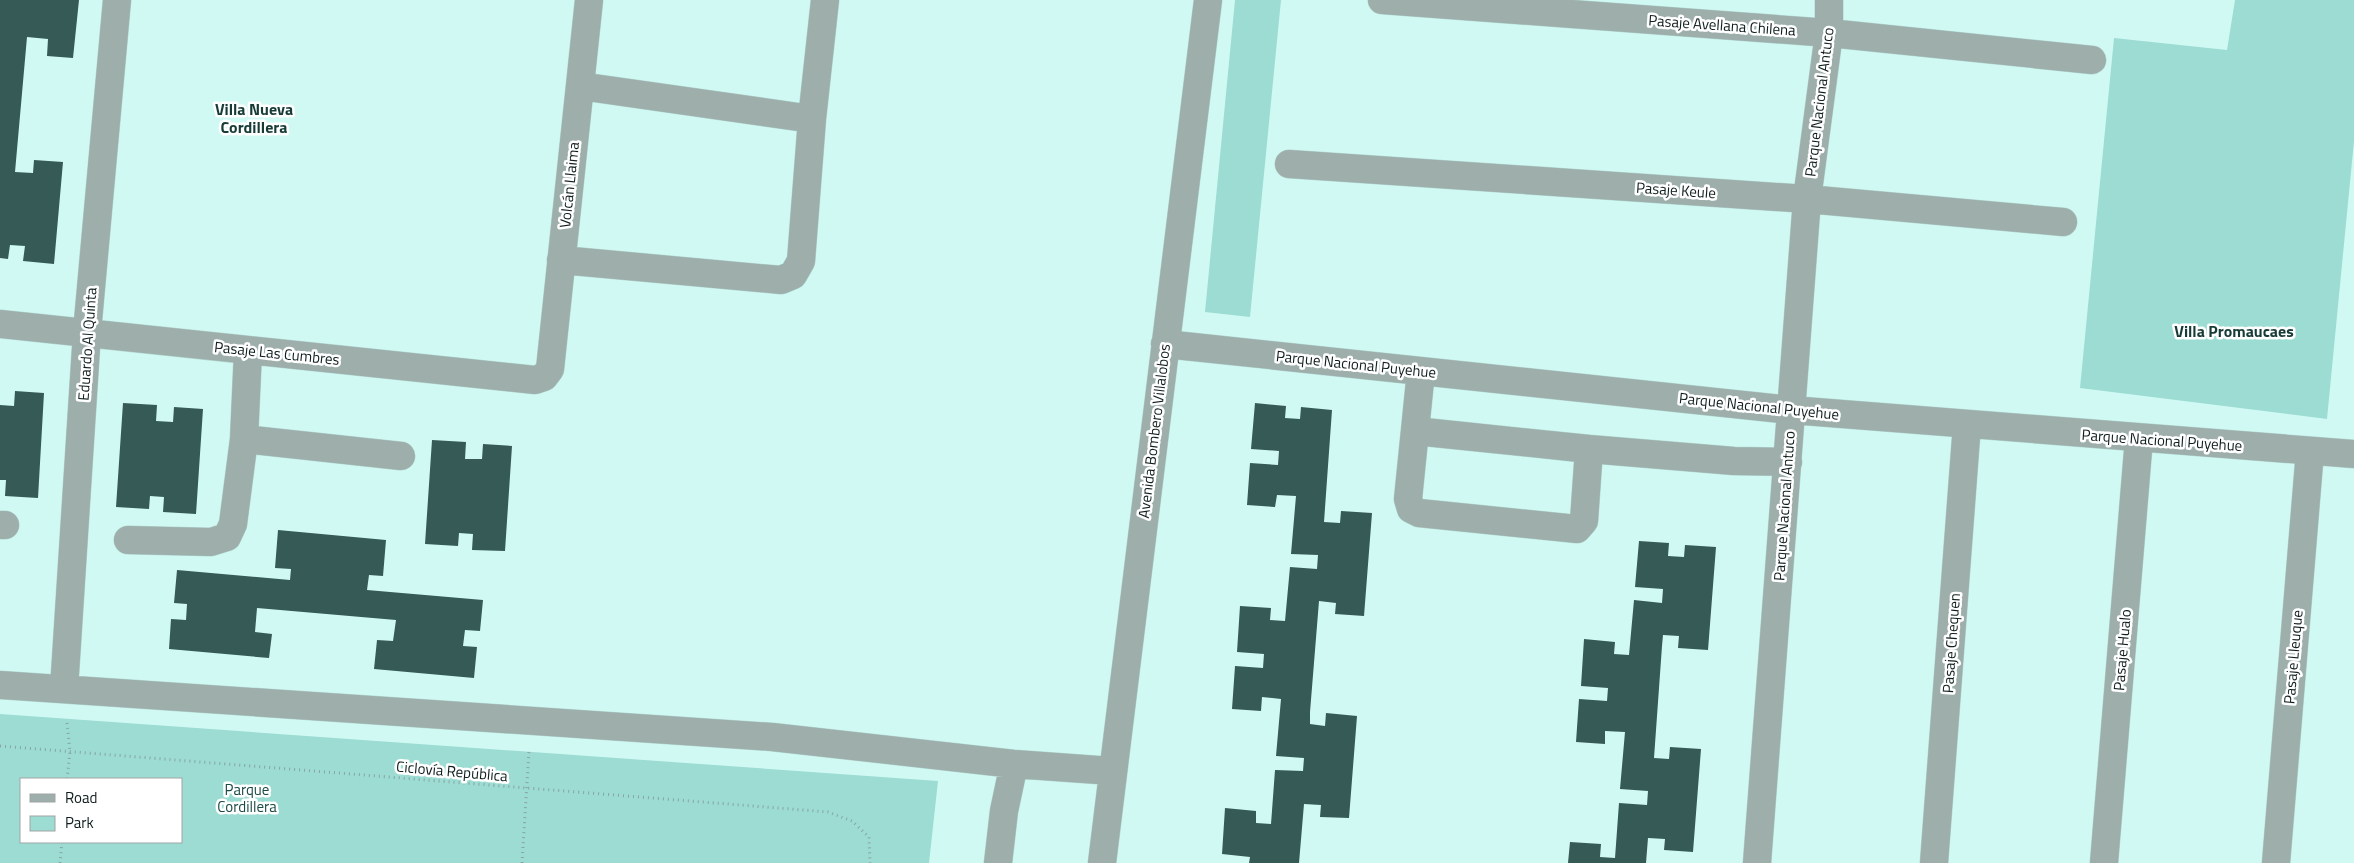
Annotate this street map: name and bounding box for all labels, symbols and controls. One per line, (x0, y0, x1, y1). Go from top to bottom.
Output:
street label: Pasaje Avellana Chilena (1648, 8, 1797, 42)
street label: Parque Nacional Antuco (1798, 26, 1840, 178)
district label: Villa Nueva Cordillera (215, 97, 293, 139)
street label: Volcán Llaima (553, 140, 585, 229)
street label: Pasaje Keule (1635, 176, 1717, 204)
street label: Eduardo Al Quinta (72, 286, 102, 401)
district label: Villa Promaucaes (2174, 319, 2294, 343)
street label: Pasaje Las Cumbres (213, 335, 341, 371)
street label: Avenida Bombero Villalobos (1132, 342, 1176, 519)
street label: Parque Nacional Puyehue (1275, 344, 1437, 384)
street label: Parque Nacional Puyehue (1678, 386, 1840, 426)
street label: Parque Nacional Puyehue (2081, 423, 2243, 457)
street label: Parque Nacional Antuco (1767, 430, 1801, 582)
street label: Pasaje Chequen (1936, 592, 1966, 694)
street label: Pasaje Hualo (2107, 608, 2137, 692)
street label: Pasaje Lleuque (2277, 609, 2309, 705)
street label: Ciclovía República (395, 755, 509, 787)
legend (20, 778, 182, 843)
park label: Parque Cordillera (217, 778, 277, 818)
text: Road (65, 786, 97, 809)
text: Park (65, 811, 94, 834)

